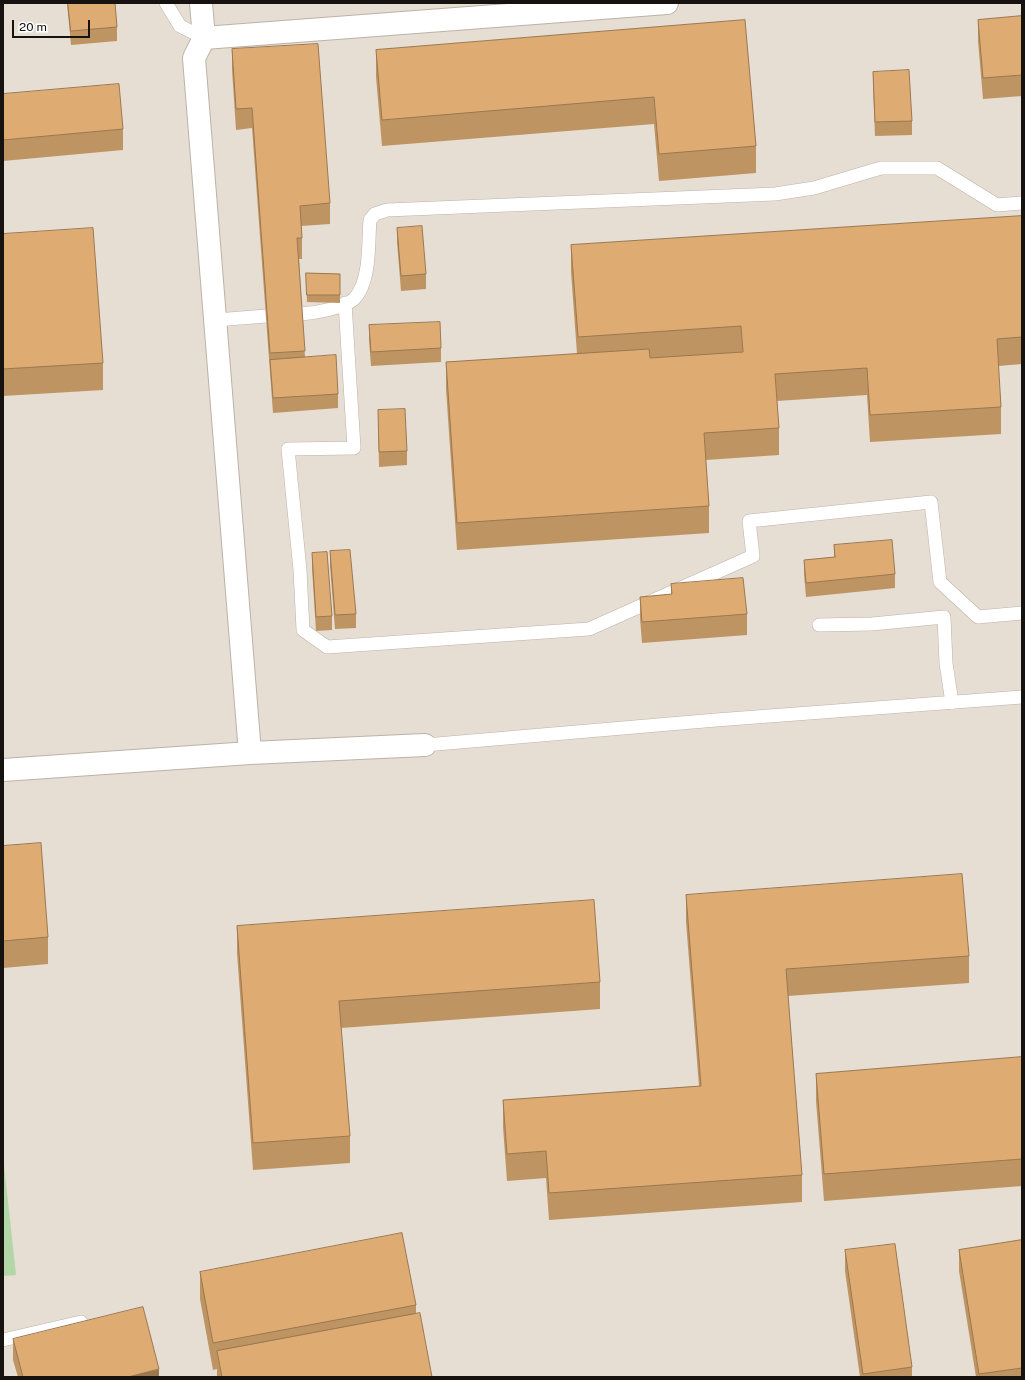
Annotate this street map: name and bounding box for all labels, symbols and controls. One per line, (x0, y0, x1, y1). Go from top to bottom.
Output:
scale bar (14, 12, 92, 38)
text: 20 m (19, 20, 47, 34)

